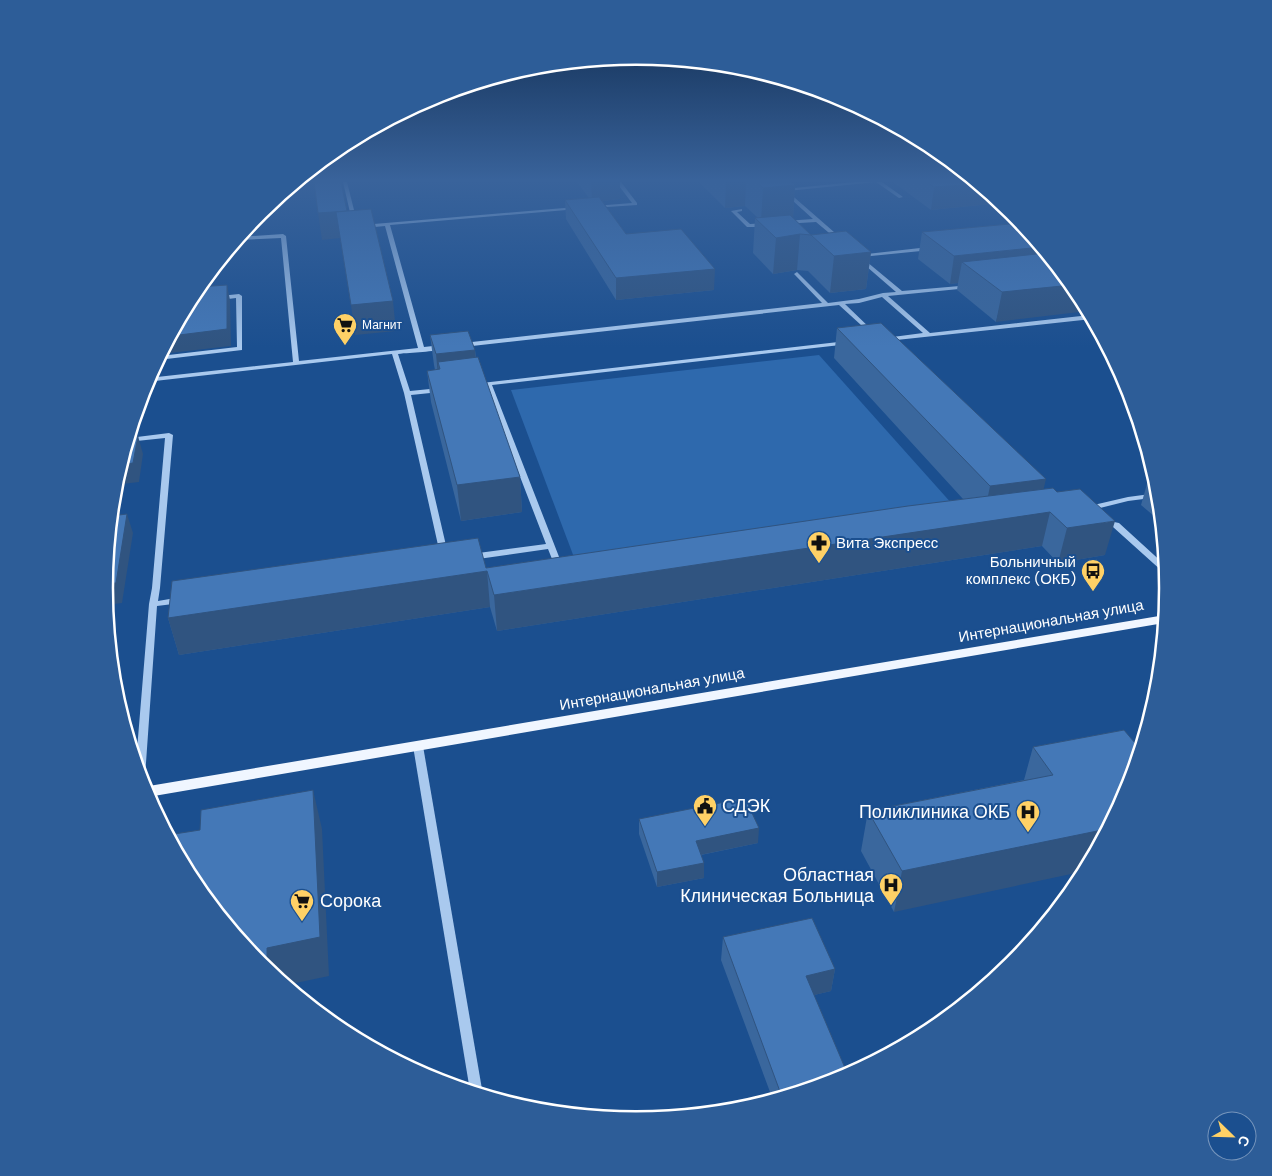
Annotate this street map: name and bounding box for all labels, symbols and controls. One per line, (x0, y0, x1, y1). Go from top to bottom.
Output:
supermarket icon: Магнит (332, 312, 358, 346)
place label: Магнит (362, 317, 403, 333)
pharmacy icon: Вита Экспресс (806, 530, 832, 564)
place label: Вита Экспресс (836, 533, 939, 553)
place label: Больничный комплекс (ОКБ) (966, 552, 1076, 589)
bus stop icon: Больничный комплекс (ОКБ) (1080, 558, 1106, 592)
street label: Интернациональная улица (957, 595, 1146, 647)
street label: Интернациональная улица (558, 663, 747, 715)
public building icon: СДЭК (692, 793, 718, 827)
place label: СДЭК (722, 794, 771, 818)
hospital icon: Поликлиника ОКБ (1015, 799, 1041, 833)
place label: Поликлиника ОКБ (859, 800, 1010, 824)
place label: Областная Клиническая Больница (680, 863, 875, 908)
hospital icon: Областная Клиническая Больница (878, 872, 904, 906)
supermarket icon: Сорока (289, 888, 315, 922)
place label: Сорока (320, 889, 382, 913)
north arrow (1207, 1111, 1257, 1161)
text: С (1234, 1133, 1254, 1149)

